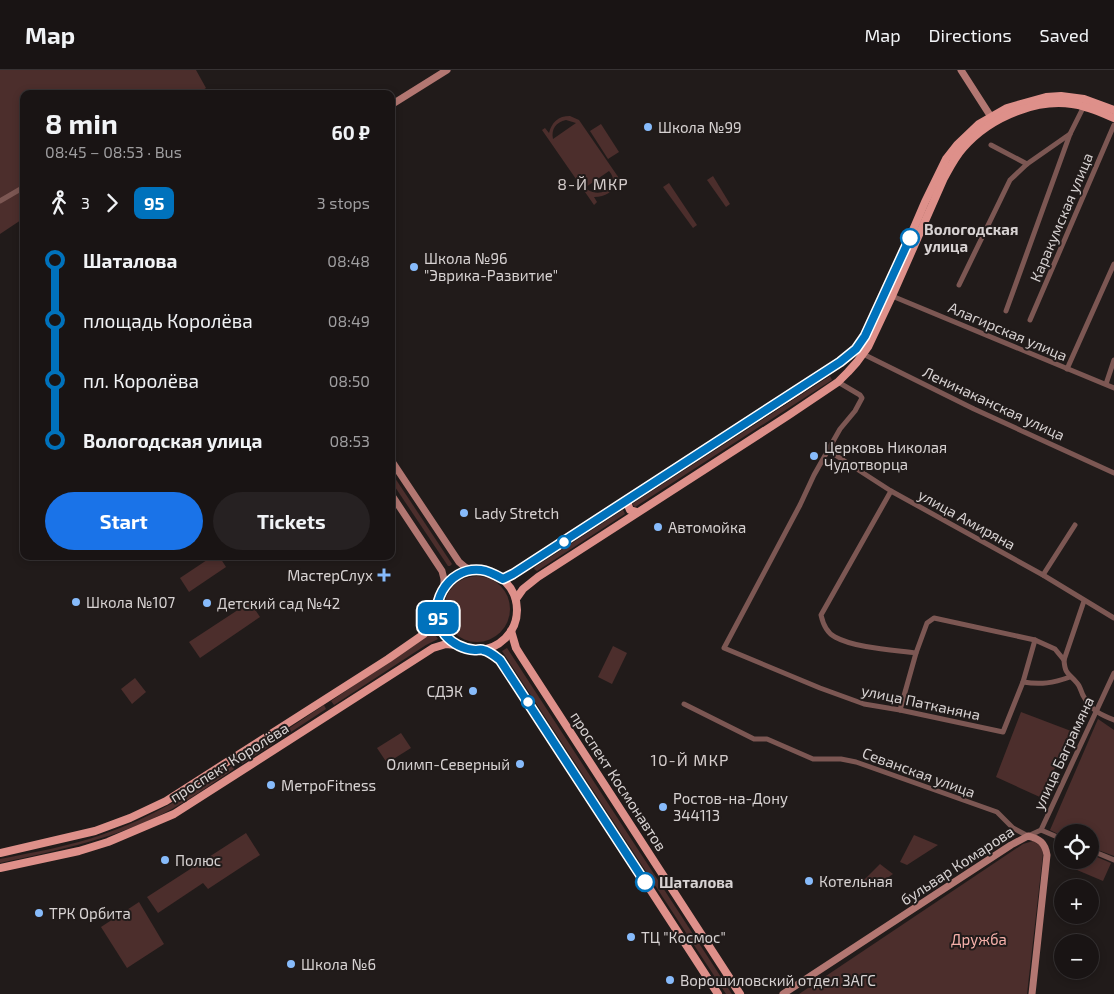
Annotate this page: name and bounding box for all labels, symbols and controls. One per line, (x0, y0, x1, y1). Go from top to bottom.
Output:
text: Map (25, 20, 75, 49)
text: Map (864, 24, 901, 46)
text: Directions (929, 24, 1012, 46)
text: Saved (1040, 24, 1089, 46)
text: 8 min (45, 106, 118, 140)
place label: Школа №99 (658, 118, 742, 136)
text: 60 ₽ (331, 121, 370, 144)
marker: Школа №99 (642, 121, 654, 133)
text: 08:45 – 08:53 · Bus (45, 142, 182, 161)
street label: Каракумская улица (1026, 150, 1097, 285)
district label: 8-Й МКР (557, 174, 629, 193)
icon: walk (45, 189, 73, 217)
icon: forward (98, 189, 126, 217)
text: 95 (144, 192, 164, 214)
text: 3 (81, 193, 90, 212)
text: 3 stops (317, 193, 370, 212)
place label: Вологодская улица (924, 220, 1018, 255)
marker: Вологодская улица (900, 228, 920, 248)
text: Шаталова (83, 249, 177, 272)
place label: Школа №96 "Эврика-Развитие" (424, 249, 558, 284)
text: 08:48 (327, 251, 370, 270)
marker: Школа №96 "Эврика-Развитие" (408, 261, 420, 273)
street label: Алагирская улица (945, 298, 1070, 365)
text: площадь Королёва (83, 309, 253, 332)
text: 08:49 (328, 311, 370, 330)
street label: Ленинаканская улица (920, 362, 1068, 445)
text: пл. Королёва (83, 369, 199, 392)
text: 08:50 (329, 371, 370, 390)
text: Вологодская улица (83, 429, 262, 452)
text: 08:53 (329, 431, 370, 450)
place label: Церковь Николая Чудотворца (824, 438, 947, 474)
marker: Церковь Николая Чудотворца (808, 450, 820, 462)
street label: улица Амиряна (915, 485, 1019, 554)
button: Start (45, 492, 203, 550)
button: Tickets (213, 492, 370, 550)
place label: Lady Stretch (474, 504, 559, 522)
marker: Lady Stretch (458, 507, 470, 519)
place label: Автомойка (668, 518, 746, 536)
marker: Автомойка (652, 521, 664, 533)
unlabelled marker (557, 535, 571, 549)
place label: МастерСлух (287, 566, 373, 585)
marker: МастерСлух (377, 568, 391, 582)
place label: Школа №107 (86, 593, 175, 611)
place label: Детский сад №42 (217, 594, 340, 612)
marker: Школа №107 (70, 596, 82, 608)
marker: Детский сад №42 (201, 597, 213, 609)
line badge: 95 (416, 602, 460, 634)
text: 95 (428, 607, 448, 629)
street label: улица Патканяна (860, 681, 982, 724)
place label: СДЭК (426, 682, 463, 700)
marker: СДЭК (467, 685, 479, 697)
street label: улица Баграмяна (1029, 694, 1098, 813)
unlabelled marker (521, 695, 535, 709)
street label: проспект Космонавтов (567, 708, 671, 854)
street label: проспект Королёва (166, 718, 292, 806)
street label: Севанская улица (860, 743, 978, 802)
district label: 10-Й МКР (651, 750, 729, 769)
place label: Олимп-Северный (386, 755, 510, 773)
marker: Олимп-Северный (514, 758, 526, 770)
place label: МетроFitness (281, 776, 376, 794)
marker: МетроFitness (265, 779, 277, 791)
place label: Ростов-на-Дону 344113 (673, 789, 788, 824)
marker: Ростов-на-Дону 344113 (657, 801, 669, 813)
street label: бульвар Комарова (897, 822, 1018, 909)
map controls (1054, 824, 1099, 979)
button: locate (1054, 824, 1099, 869)
place label: Полюс (175, 851, 221, 869)
marker: Полюс (159, 854, 171, 866)
marker: Шаталова (635, 872, 655, 892)
place label: Котельная (819, 872, 893, 890)
place label: Шаталова (659, 873, 733, 891)
marker: Котельная (803, 875, 815, 887)
button: + (1054, 879, 1099, 924)
place label: ТРК Орбита (49, 904, 131, 922)
marker: ТРК Орбита (33, 907, 45, 919)
place label: ТЦ "Космос" (641, 928, 726, 946)
park label: Дружба (951, 930, 1007, 949)
marker: ТЦ "Космос" (625, 931, 637, 943)
button: − (1054, 934, 1099, 979)
place label: Школа №6 (301, 955, 376, 973)
marker: Школа №6 (285, 958, 297, 970)
place label: Ворошиловский отдел ЗАГС (680, 971, 876, 989)
marker: Ворошиловский отдел ЗАГС (664, 974, 676, 986)

